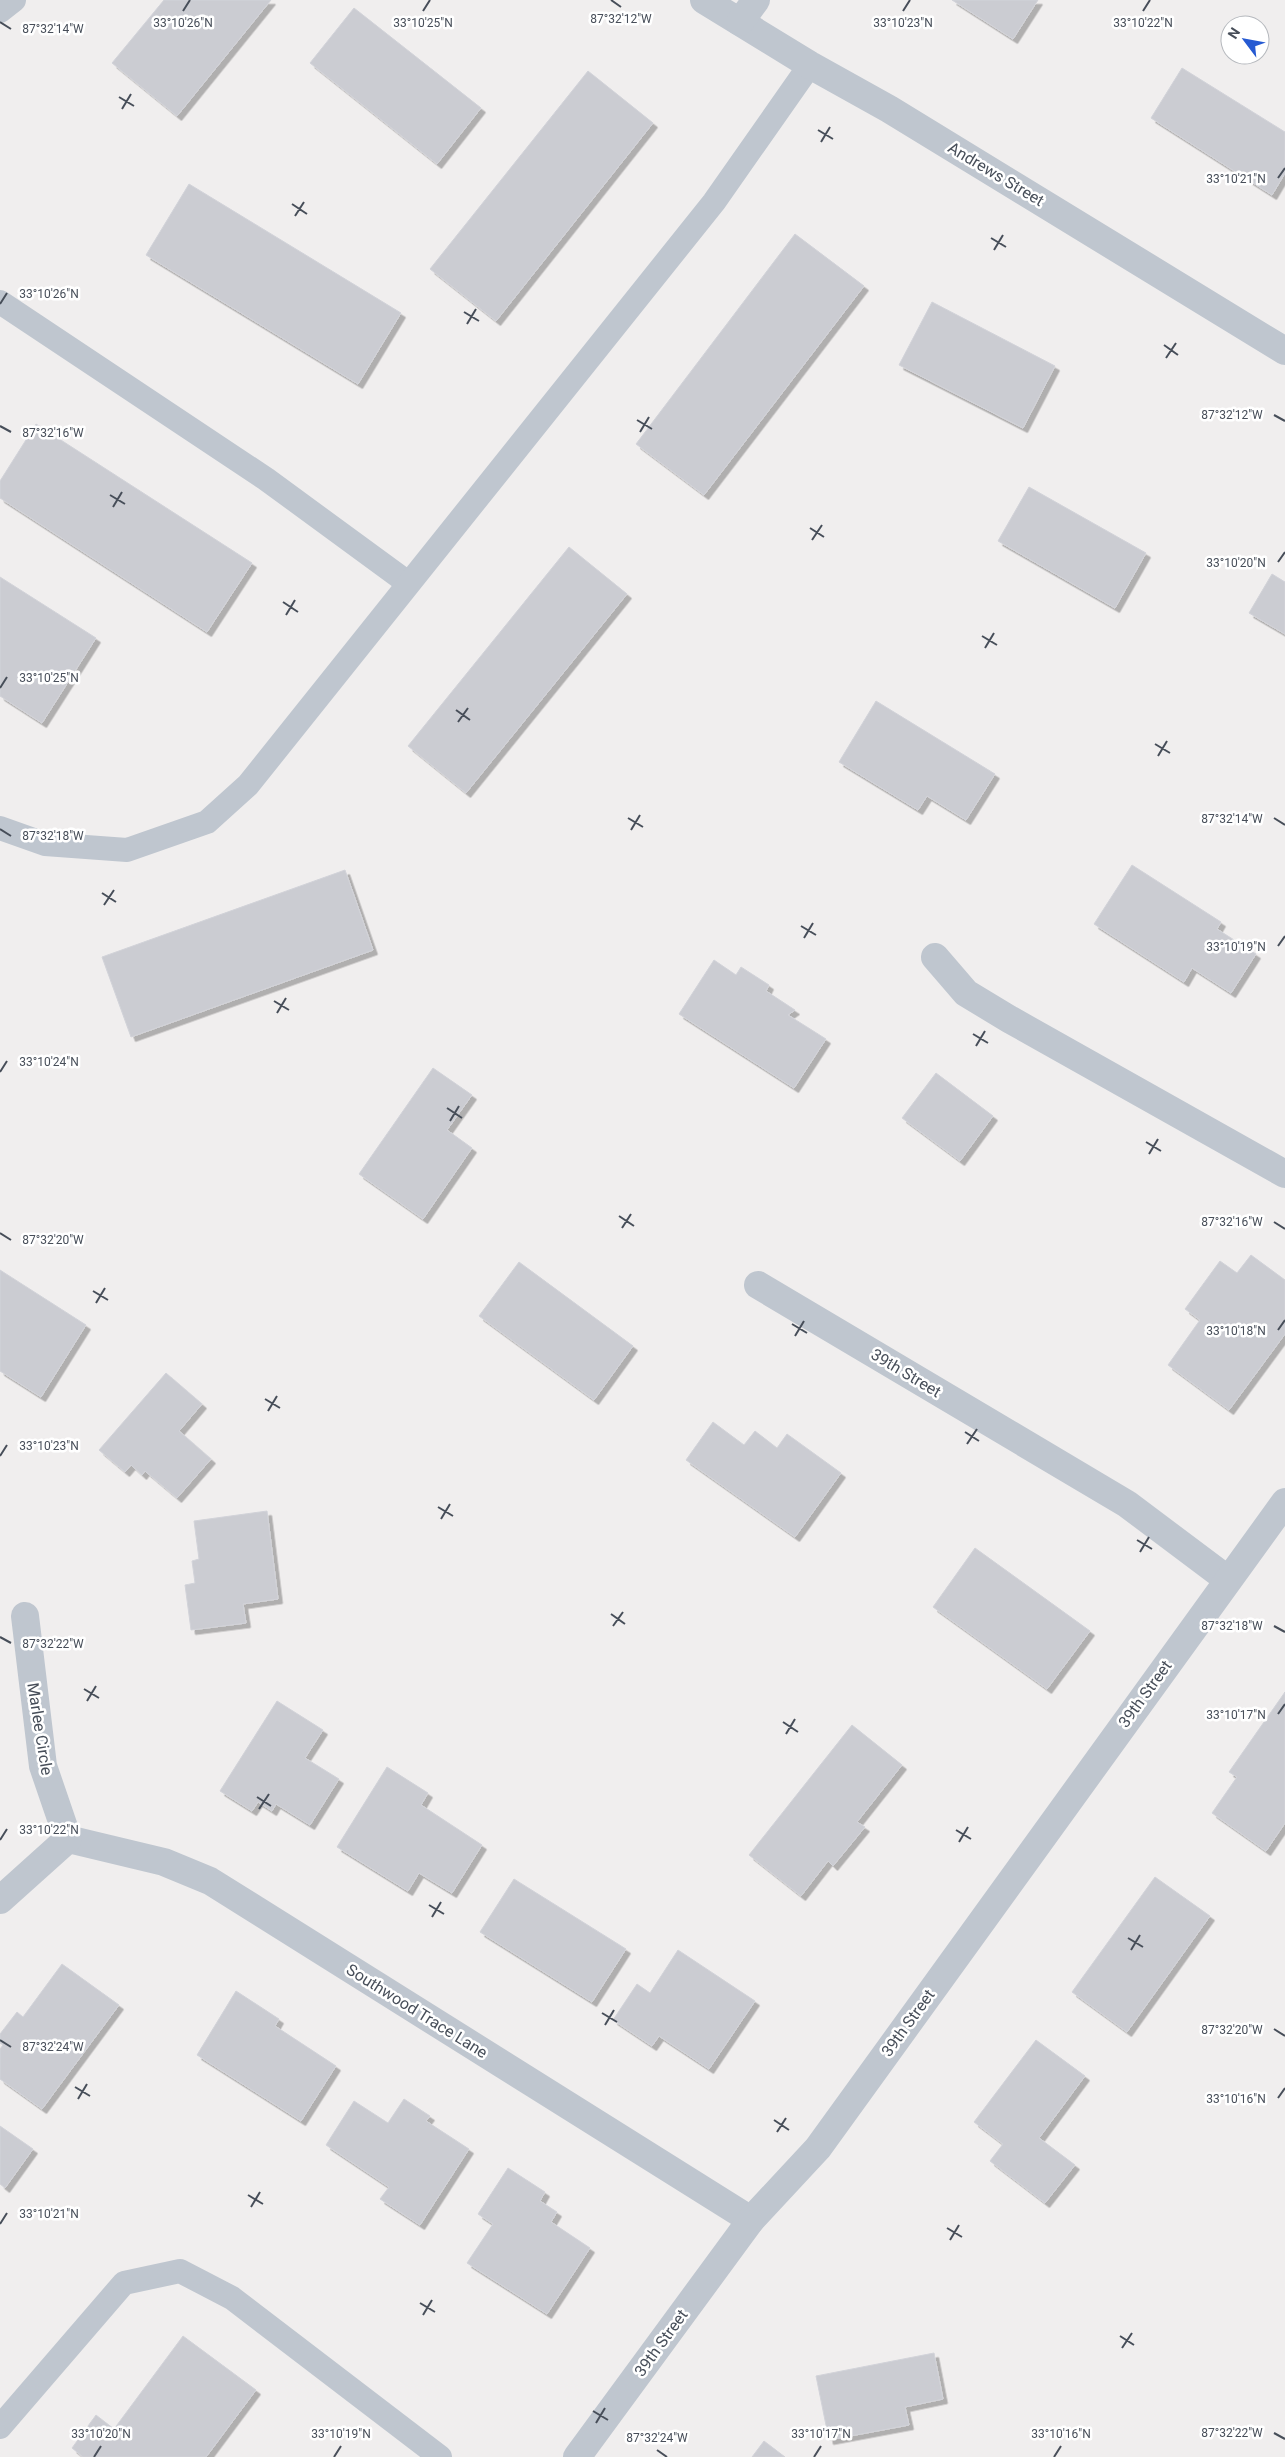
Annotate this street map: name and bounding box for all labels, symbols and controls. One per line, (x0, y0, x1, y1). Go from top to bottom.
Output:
text: 87°32'12"W (590, 12, 652, 26)
north arrow (1220, 15, 1270, 65)
text: 33°10'26"N (153, 16, 213, 30)
text: 33°10'25"N (393, 16, 453, 30)
text: 33°10'23"N (873, 16, 933, 30)
text: 33°10'22"N (1113, 16, 1173, 30)
text: 87°32'14"W (22, 22, 84, 36)
text: N (1225, 25, 1243, 42)
street label: Andrews Street (945, 138, 1047, 210)
text: 33°10'21"N (1206, 172, 1266, 186)
text: 33°10'26"N (19, 287, 79, 301)
text: 87°32'12"W (1201, 408, 1263, 422)
text: 87°32'16"W (22, 426, 84, 440)
text: 33°10'20"N (1206, 556, 1266, 570)
text: 33°10'25"N (19, 671, 79, 685)
text: 87°32'14"W (1201, 812, 1263, 826)
text: 87°32'18"W (22, 829, 84, 843)
text: 33°10'19"N (1206, 940, 1266, 954)
text: 33°10'24"N (19, 1055, 79, 1069)
text: 87°32'16"W (1201, 1215, 1263, 1229)
text: 87°32'20"W (22, 1233, 84, 1247)
text: 33°10'18"N (1206, 1324, 1266, 1338)
street label: 39th Street (868, 1345, 944, 1401)
text: 33°10'23"N (19, 1439, 79, 1453)
text: 87°32'18"W (1201, 1619, 1263, 1633)
text: 87°32'22"W (22, 1637, 84, 1651)
street label: 39th Street (1114, 1657, 1176, 1731)
street label: Marlee Circle (23, 1681, 57, 1777)
text: 33°10'17"N (1206, 1708, 1266, 1722)
text: 33°10'22"N (19, 1823, 79, 1837)
street label: Southwood Trace Lane (343, 1960, 491, 2062)
street label: 39th Street (877, 1986, 939, 2060)
text: 87°32'20"W (1201, 2023, 1263, 2037)
text: 87°32'24"W (22, 2040, 84, 2054)
text: 33°10'16"N (1206, 2092, 1266, 2106)
text: 33°10'21"N (19, 2207, 79, 2221)
street label: 39th Street (630, 2306, 692, 2380)
text: 87°32'22"W (1201, 2426, 1263, 2440)
text: 33°10'20"N (71, 2427, 131, 2441)
text: 33°10'19"N (311, 2427, 371, 2441)
text: 33°10'17"N (791, 2427, 851, 2441)
text: 33°10'16"N (1031, 2427, 1091, 2441)
text: 87°32'24"W (626, 2431, 688, 2445)

